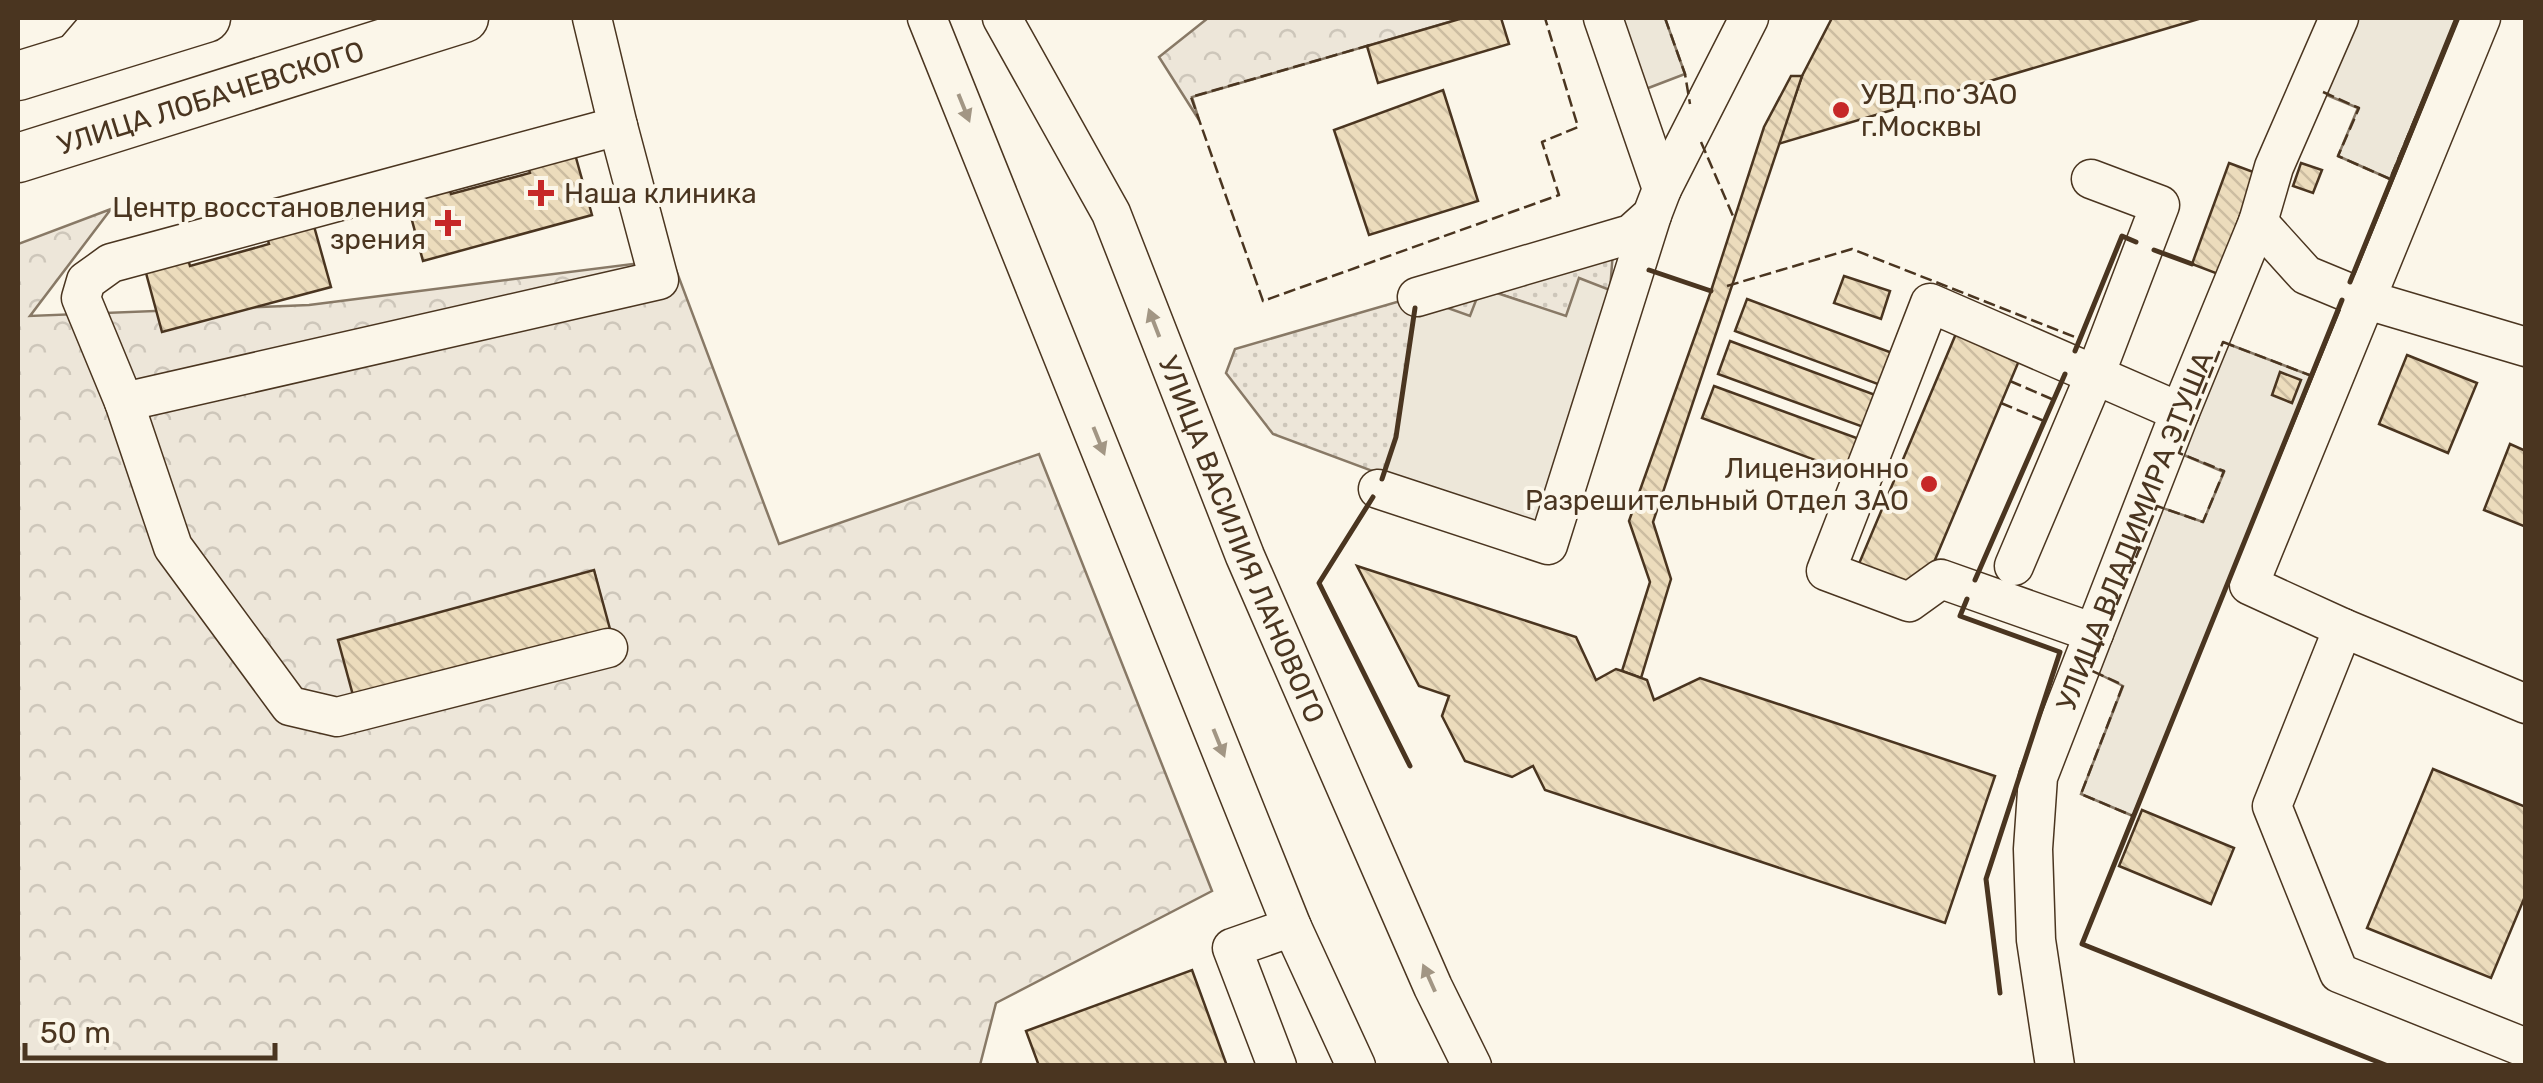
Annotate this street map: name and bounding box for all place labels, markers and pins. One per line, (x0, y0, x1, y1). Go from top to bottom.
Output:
place label: УВД по ЗАО г.Москвы (1861, 78, 2018, 143)
marker: УВД по ЗАО г.Москвы (1830, 99, 1852, 121)
place label: Наша клиника (564, 177, 757, 210)
marker: Наша клиника (528, 180, 554, 206)
place label: Центр восстановления зрения (112, 191, 426, 256)
marker: Центр восстановления зрения (435, 210, 461, 236)
place label: Лицензионно Разрешительный Отдел ЗАО (1525, 452, 1909, 517)
marker: Лицензионно Разрешительный Отдел ЗАО (1918, 473, 1940, 495)

